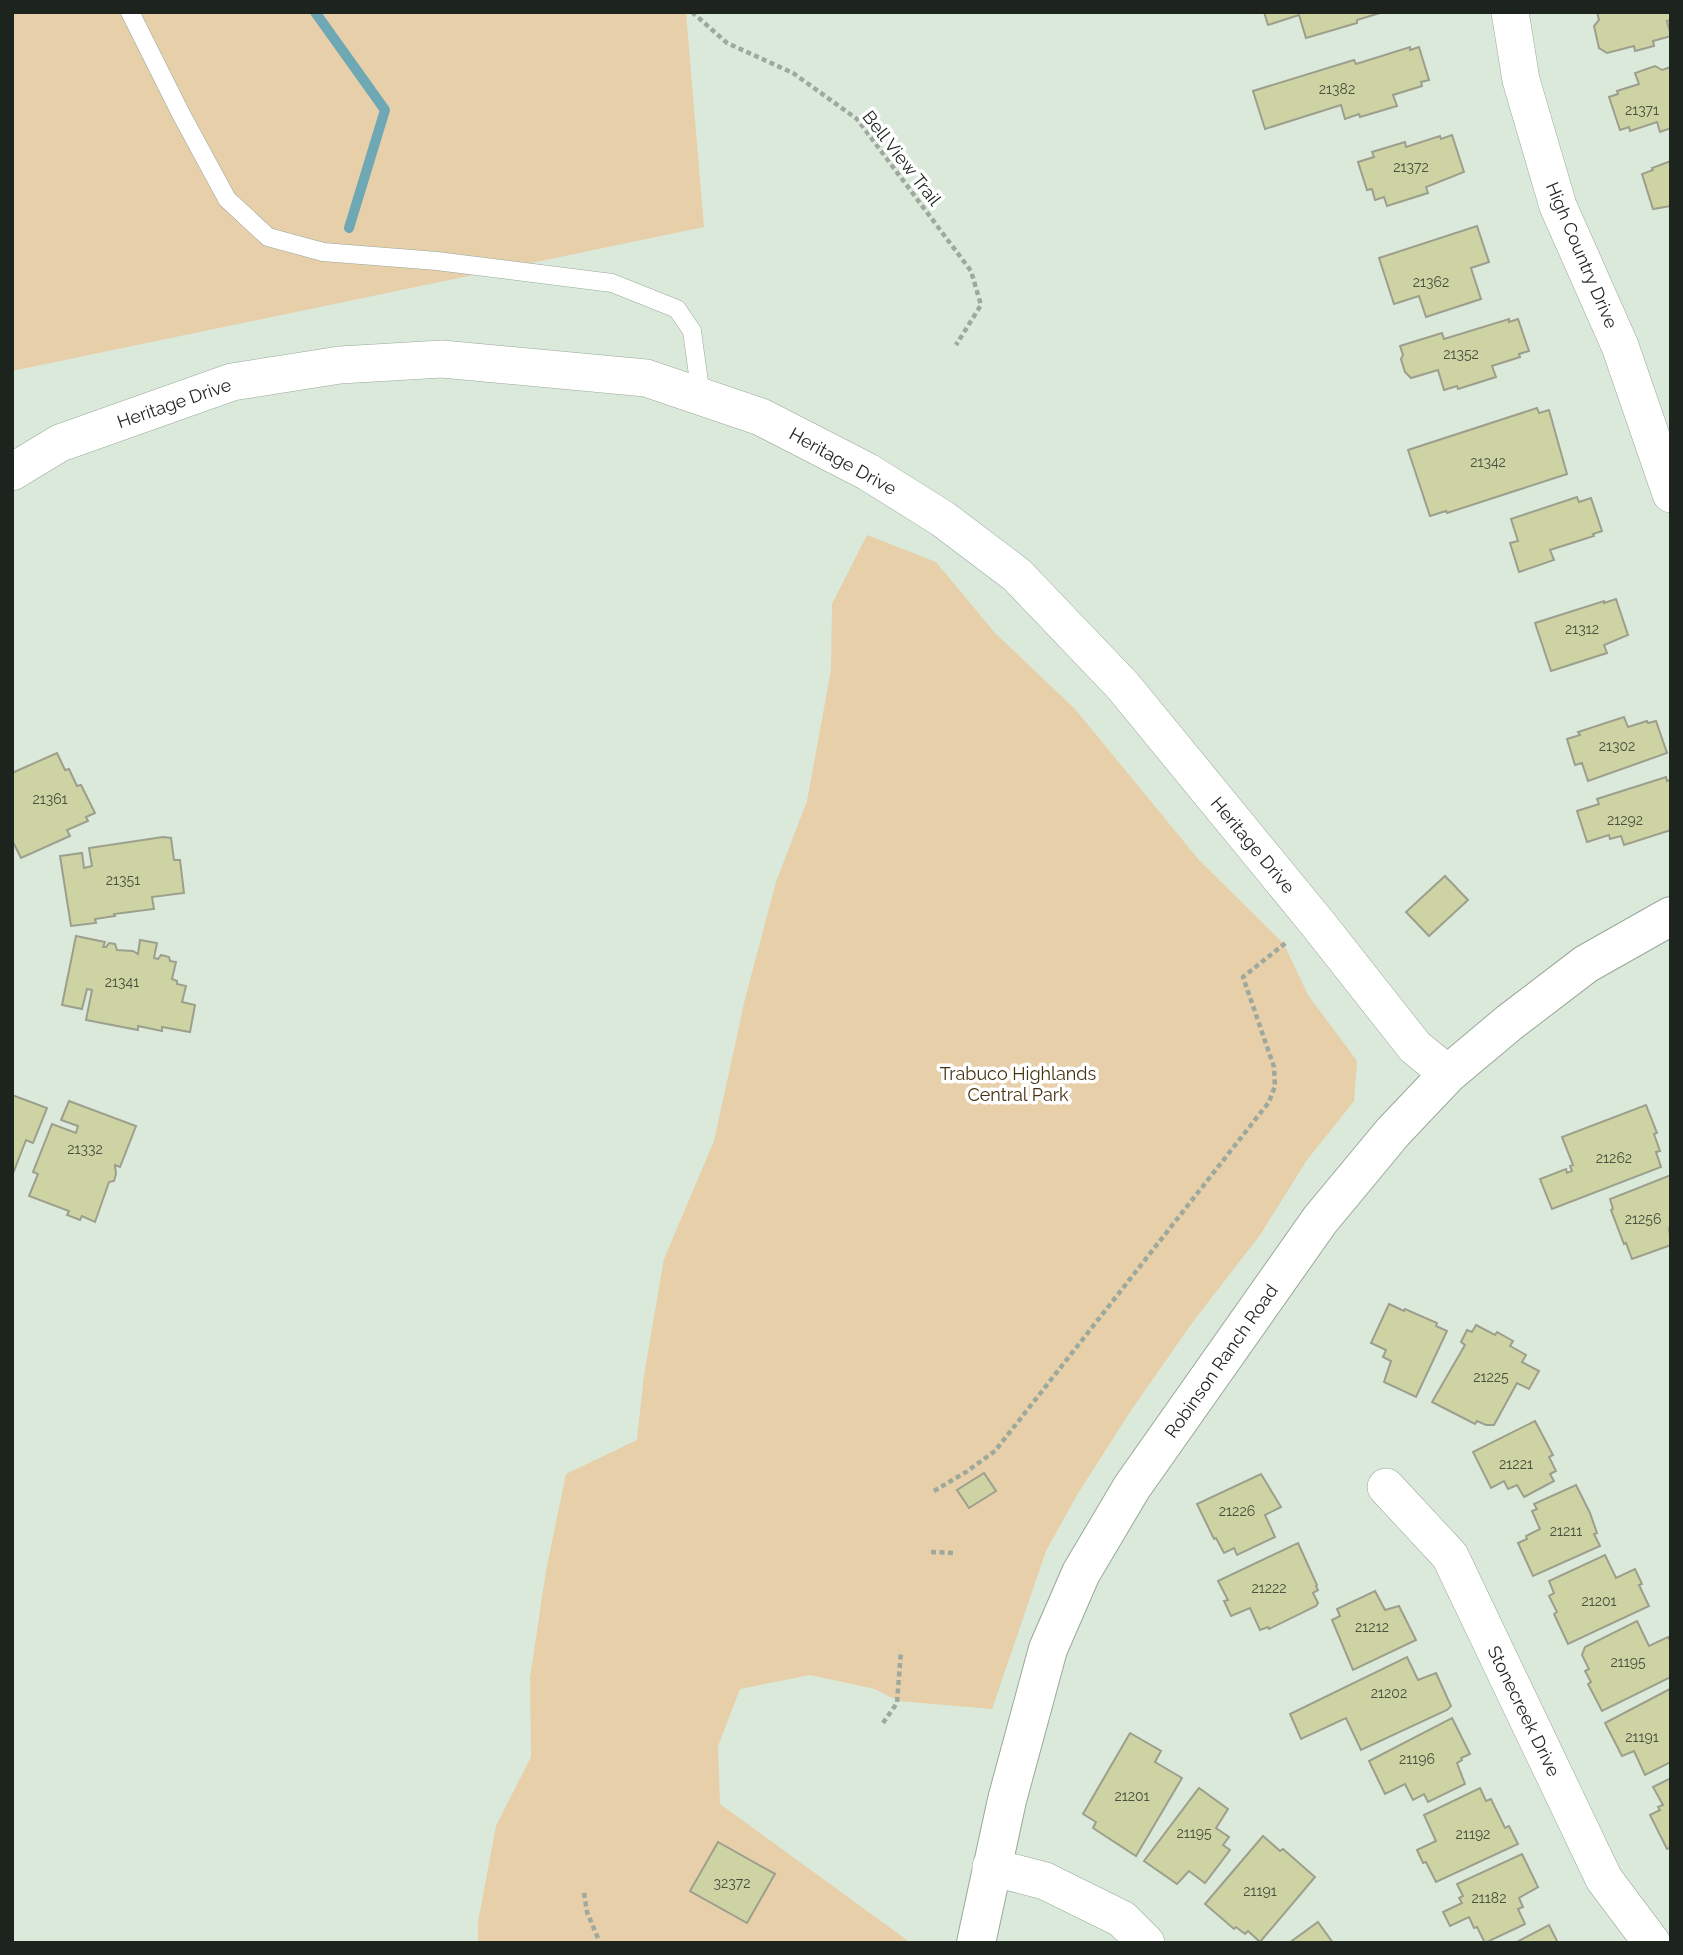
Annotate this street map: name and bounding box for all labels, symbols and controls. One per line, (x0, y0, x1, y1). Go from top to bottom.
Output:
house number: 21382 (1319, 81, 1355, 97)
house number: 21371 (1625, 102, 1659, 118)
street label: Bell View Trail (858, 106, 946, 210)
house number: 21372 (1393, 159, 1429, 175)
street label: High Country Drive (1542, 179, 1622, 332)
house number: 21362 (1413, 274, 1449, 290)
house number: 21352 (1443, 346, 1479, 362)
street label: Heritage Drive (114, 374, 234, 432)
street label: Heritage Drive (786, 423, 901, 499)
house number: 21342 (1470, 454, 1506, 470)
house number: 21312 (1565, 621, 1599, 637)
house number: 21302 (1599, 738, 1635, 754)
house number: 21361 (32, 791, 68, 807)
street label: Heritage Drive (1207, 793, 1300, 898)
house number: 21292 (1607, 812, 1643, 828)
house number: 21351 (106, 872, 140, 888)
house number: 21341 (105, 974, 139, 990)
park label: Trabuco Highlands Central Park (940, 1063, 1096, 1105)
house number: 21332 (67, 1141, 103, 1157)
house number: 21262 (1596, 1150, 1632, 1166)
house number: 21256 (1625, 1211, 1661, 1227)
street label: Robinson Ranch Road (1160, 1280, 1282, 1442)
house number: 21225 (1473, 1369, 1509, 1385)
house number: 21221 (1499, 1456, 1533, 1472)
house number: 21226 (1219, 1503, 1255, 1519)
house number: 21211 (1550, 1523, 1582, 1539)
house number: 21222 (1251, 1580, 1287, 1596)
house number: 21201 (1581, 1593, 1617, 1609)
house number: 21212 (1355, 1619, 1389, 1635)
street label: Stonecreek Drive (1483, 1642, 1565, 1780)
house number: 21195 (1610, 1654, 1646, 1670)
house number: 21202 (1371, 1685, 1407, 1701)
house number: 21191 (1625, 1729, 1659, 1745)
house number: 21196 (1399, 1751, 1435, 1767)
house number: 21201 (1114, 1788, 1150, 1804)
house number: 21195 (1176, 1825, 1212, 1841)
house number: 21192 (1456, 1826, 1490, 1842)
house number: 32372 (714, 1875, 750, 1891)
house number: 21191 (1243, 1883, 1277, 1899)
house number: 21182 (1472, 1890, 1506, 1906)

